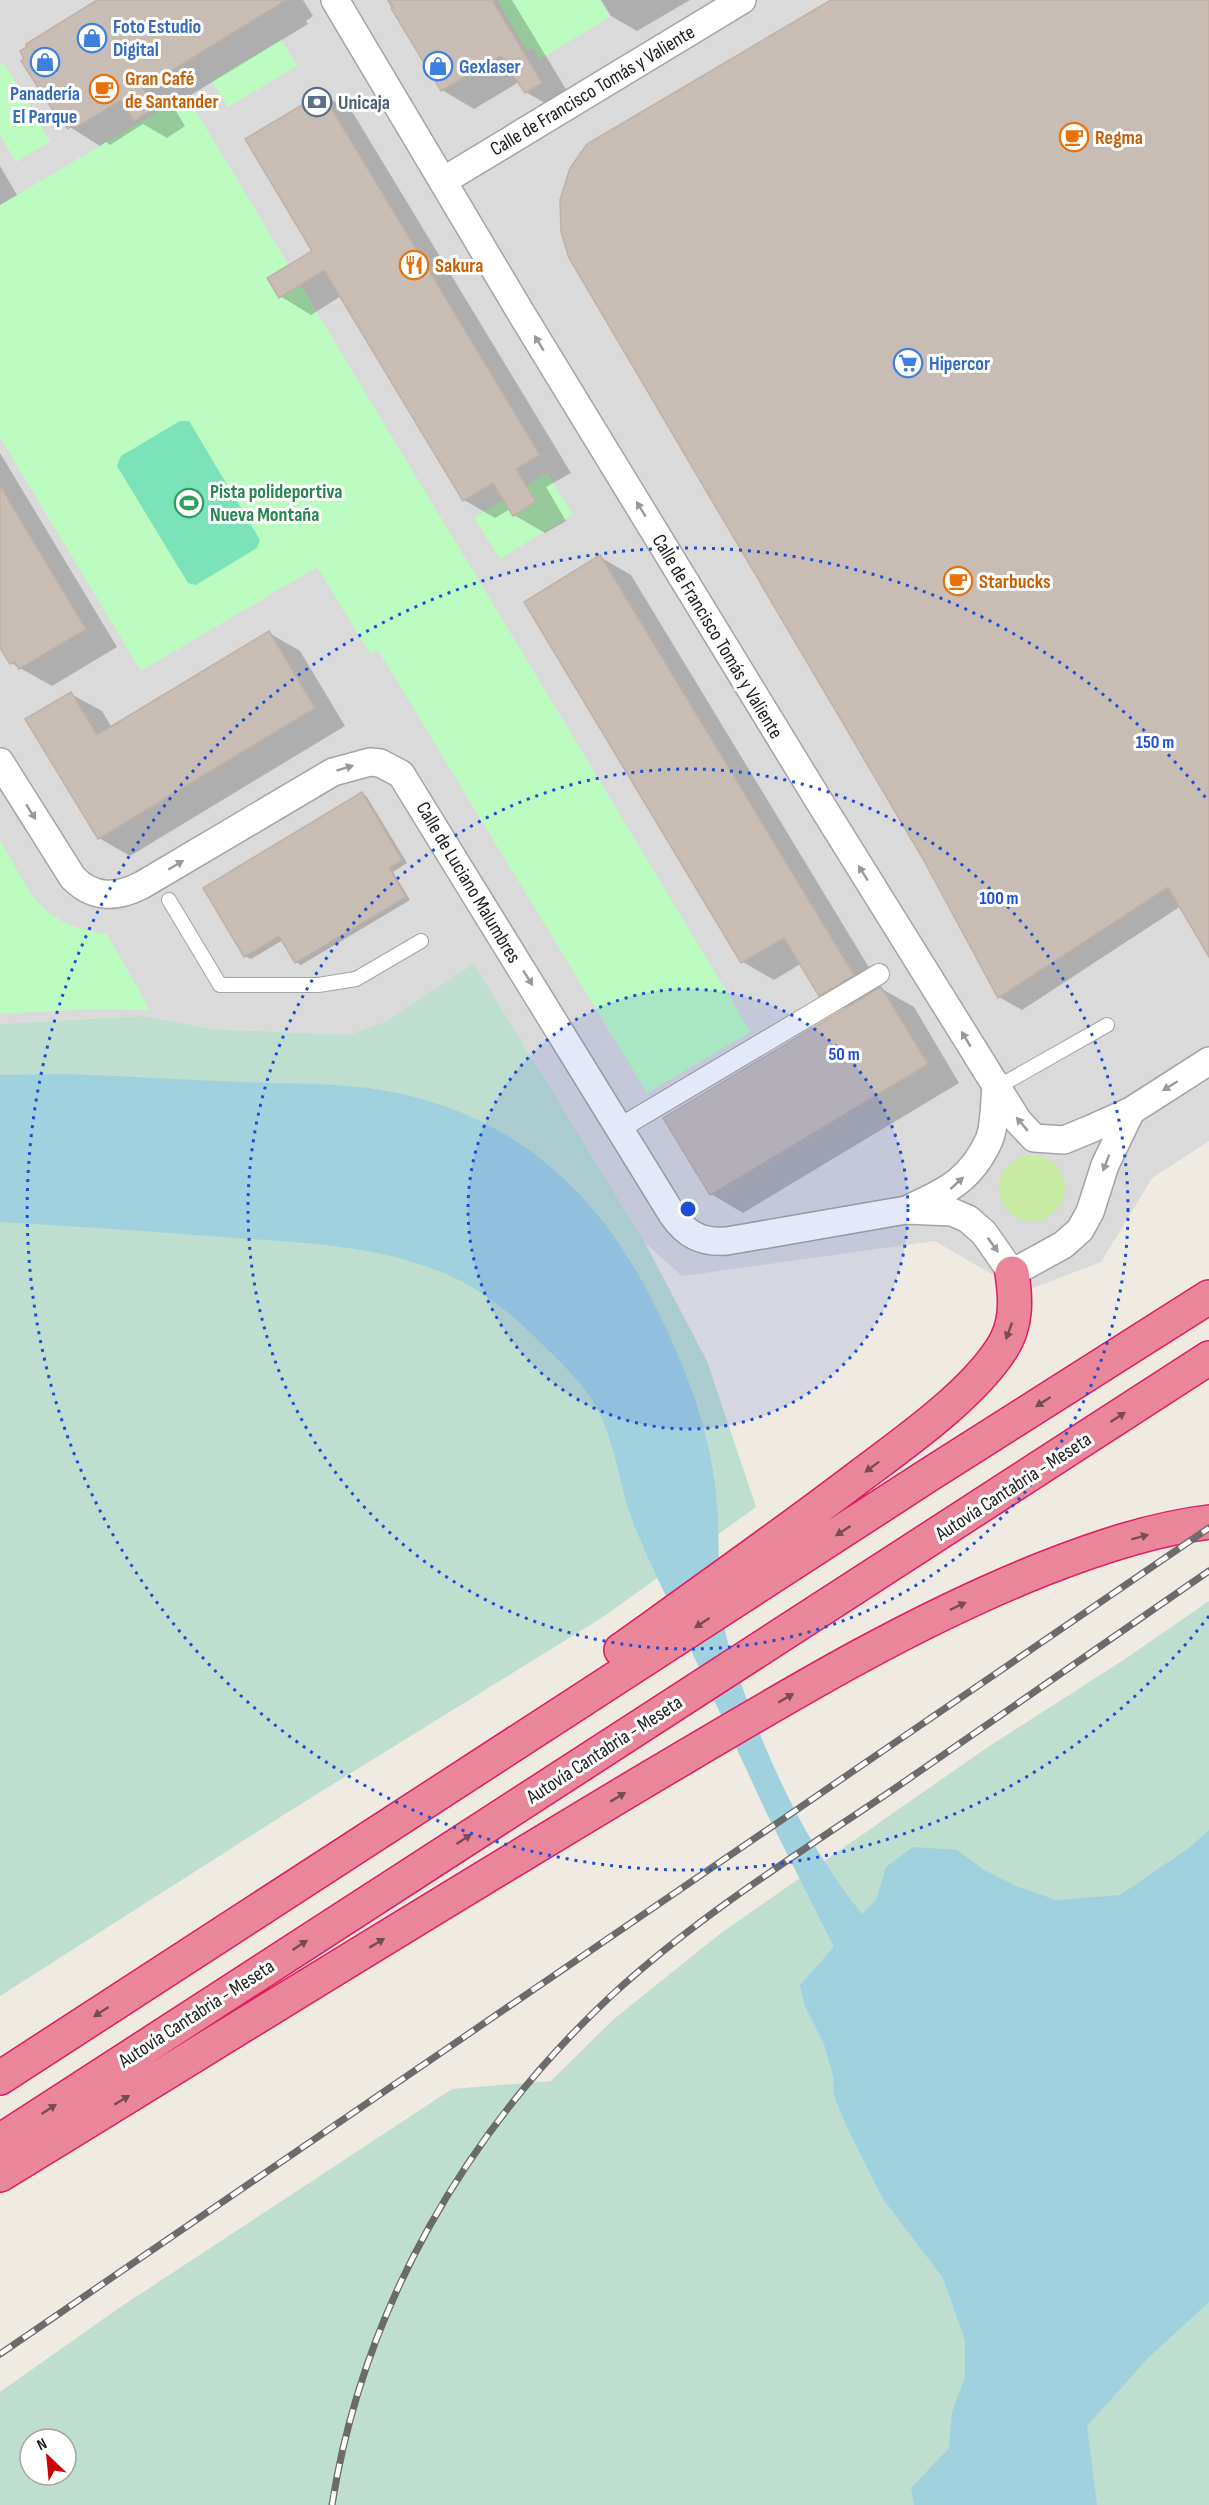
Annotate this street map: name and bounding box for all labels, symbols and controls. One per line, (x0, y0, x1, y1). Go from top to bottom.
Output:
place label: Foto Estudio Digital (113, 15, 201, 62)
street label: Calle de Francisco Tomás y Valiente (486, 20, 699, 162)
shop icon: Foto Estudio Digital (76, 22, 108, 54)
shop icon: Panadería El Parque (29, 46, 61, 78)
shop icon: Gexlaser (422, 50, 454, 82)
place label: Gexlaser (459, 55, 521, 79)
place label: Gran Café de Santander (125, 67, 219, 114)
cafe icon: Gran Café de Santander (88, 73, 120, 105)
place label: Panadería El Parque (10, 82, 80, 129)
bank icon: Unicaja (301, 86, 333, 118)
place label: Unicaja (338, 91, 390, 115)
cafe icon: Regma (1058, 121, 1090, 153)
place label: Regma (1095, 126, 1143, 150)
restaurant icon: Sakura (398, 249, 430, 281)
place label: Sakura (435, 254, 483, 278)
one-way arrow (534, 335, 545, 351)
supermarket icon: Hipercor (892, 347, 924, 379)
place label: Hipercor (929, 352, 990, 376)
place label: Pista polideportiva Nueva Montaña (210, 480, 342, 527)
sports icon: Pista polideportiva Nueva Montaña (173, 487, 205, 519)
one-way arrow (636, 501, 647, 517)
street label: Calle de Francisco Tomás y Valiente (646, 530, 788, 743)
cafe icon: Starbucks (942, 565, 974, 597)
place label: Starbucks (979, 570, 1051, 594)
text: 150 m (1136, 732, 1174, 753)
one-way arrow (336, 763, 354, 772)
street label: Calle de Luciano Malumbres (410, 797, 526, 968)
one-way arrow (25, 804, 36, 820)
one-way arrow (168, 859, 184, 870)
one-way arrow (858, 864, 869, 881)
text: 100 m (980, 888, 1019, 909)
one-way arrow (522, 970, 533, 987)
one-way arrow (960, 1031, 971, 1047)
text: 50 m (828, 1044, 860, 1065)
one-way arrow (1162, 1080, 1178, 1091)
one-way arrow (1016, 1117, 1029, 1132)
one-way arrow (1100, 1155, 1110, 1173)
one-way arrow (949, 1177, 964, 1190)
centre of rings (678, 1199, 698, 1219)
one-way arrow (987, 1237, 999, 1253)
one-way arrow (1004, 1322, 1013, 1340)
one-way arrow (1035, 1396, 1051, 1408)
one-way arrow (1110, 1412, 1126, 1423)
street label: Autovía Cantabria - Meseta (930, 1428, 1096, 1547)
one-way arrow (865, 1460, 880, 1472)
one-way arrow (835, 1525, 851, 1537)
one-way arrow (1131, 1531, 1149, 1541)
one-way arrow (950, 1601, 967, 1610)
one-way arrow (694, 1617, 711, 1628)
street label: Autovía Cantabria - Meseta (521, 1691, 687, 1810)
one-way arrow (778, 1692, 794, 1703)
one-way arrow (610, 1791, 626, 1802)
one-way arrow (456, 1834, 472, 1845)
one-way arrow (369, 1938, 385, 1949)
one-way arrow (292, 1940, 309, 1951)
street label: Autovía Cantabria - Meseta (113, 1955, 279, 2074)
one-way arrow (92, 2007, 109, 2018)
one-way arrow (113, 2095, 130, 2106)
one-way arrow (41, 2104, 57, 2115)
north arrow (18, 2427, 78, 2487)
text: N (34, 2434, 50, 2455)

